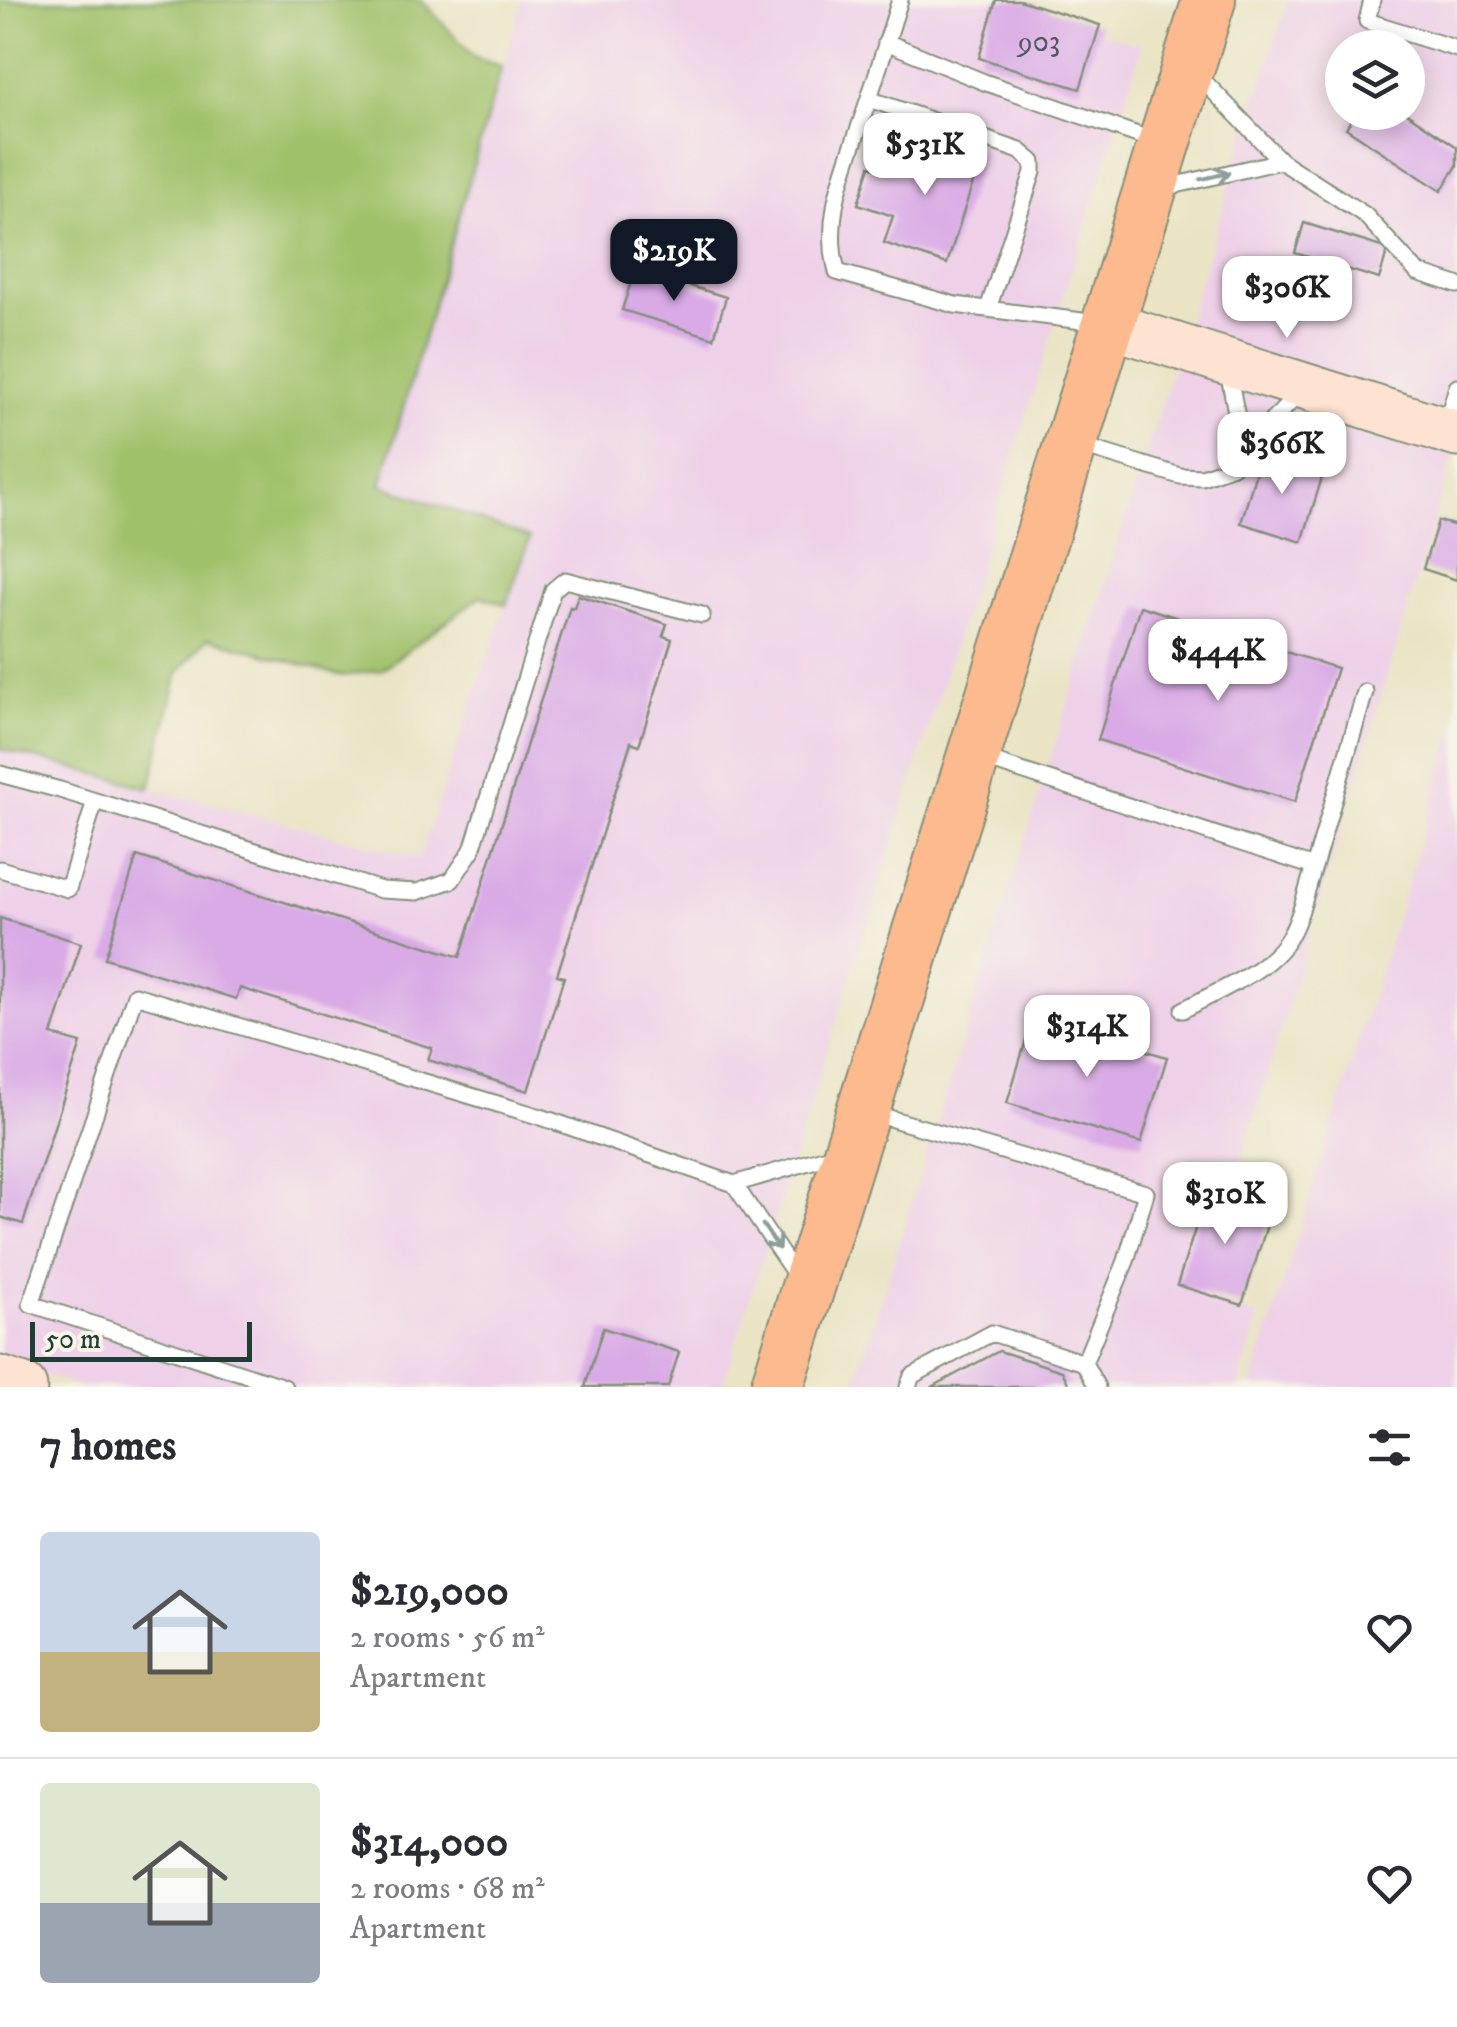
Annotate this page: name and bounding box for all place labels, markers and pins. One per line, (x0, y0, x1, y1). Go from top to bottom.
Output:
pin: $531K (855, 113, 995, 198)
pin: $219K (604, 219, 744, 304)
pin: $306K (1217, 256, 1357, 341)
pin: $366K (1212, 412, 1352, 497)
pin: $444K (1148, 619, 1288, 704)
pin: $314K (1017, 995, 1157, 1080)
pin: $310K (1155, 1162, 1295, 1247)

